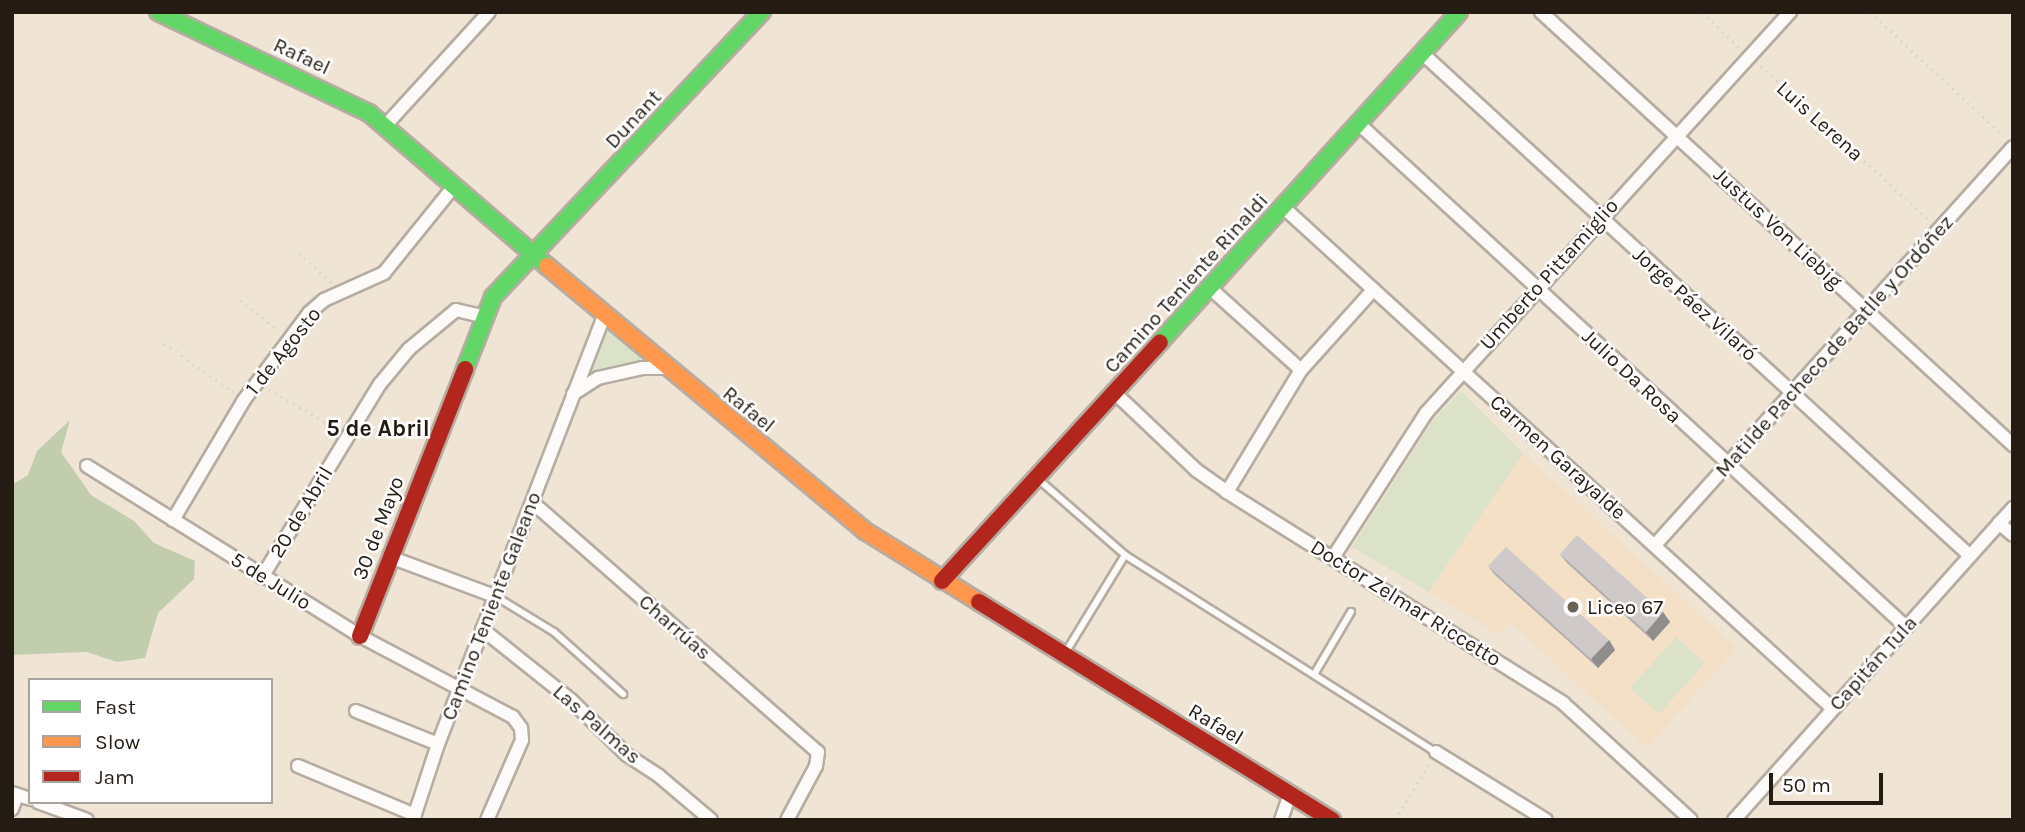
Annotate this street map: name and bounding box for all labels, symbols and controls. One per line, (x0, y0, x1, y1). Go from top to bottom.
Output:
street label: Rafael (270, 32, 334, 80)
street label: Luis Lerena (1771, 75, 1869, 167)
street label: Dunant (599, 84, 667, 154)
street label: Justus Von Liebig (1709, 162, 1847, 294)
street label: Camino Teniente Rinaldi (1099, 188, 1273, 378)
street label: Umberto Pittamiglio (1474, 193, 1624, 355)
street label: Matilde Pacheco de Batlle y Ordóñez (1710, 210, 1958, 482)
street label: Jorge Páez Vilaró (1628, 242, 1762, 366)
street label: 1 de Agosto (240, 302, 326, 400)
street label: Julio Da Rosa (1577, 323, 1687, 429)
street label: Rafael (718, 380, 780, 438)
street label: Carmen Garayalde (1485, 389, 1631, 525)
district label: 5 de Abril (326, 415, 430, 443)
street label: 20 de Abril (264, 462, 338, 562)
street label: 30 de Mayo (347, 473, 409, 583)
street label: Camino Teniente Galeano (436, 488, 546, 724)
street label: Doctor Zelmar Riccetto (1306, 534, 1506, 672)
street label: 5 de Julio (226, 547, 316, 615)
street label: Charrúas (634, 589, 716, 665)
place label: Liceo 67 (1587, 594, 1663, 620)
marker: Liceo 67 (1565, 599, 1581, 615)
street label: Capitán Tula (1824, 610, 1922, 716)
legend (28, 678, 273, 804)
street label: Las Palmas (548, 679, 646, 769)
text: Fast (95, 695, 136, 719)
street label: Rafael (1184, 698, 1248, 750)
text: Slow (95, 730, 140, 754)
scale bar (1773, 758, 1887, 802)
text: Jam (95, 765, 135, 789)
text: 50 m (1782, 773, 1831, 797)

